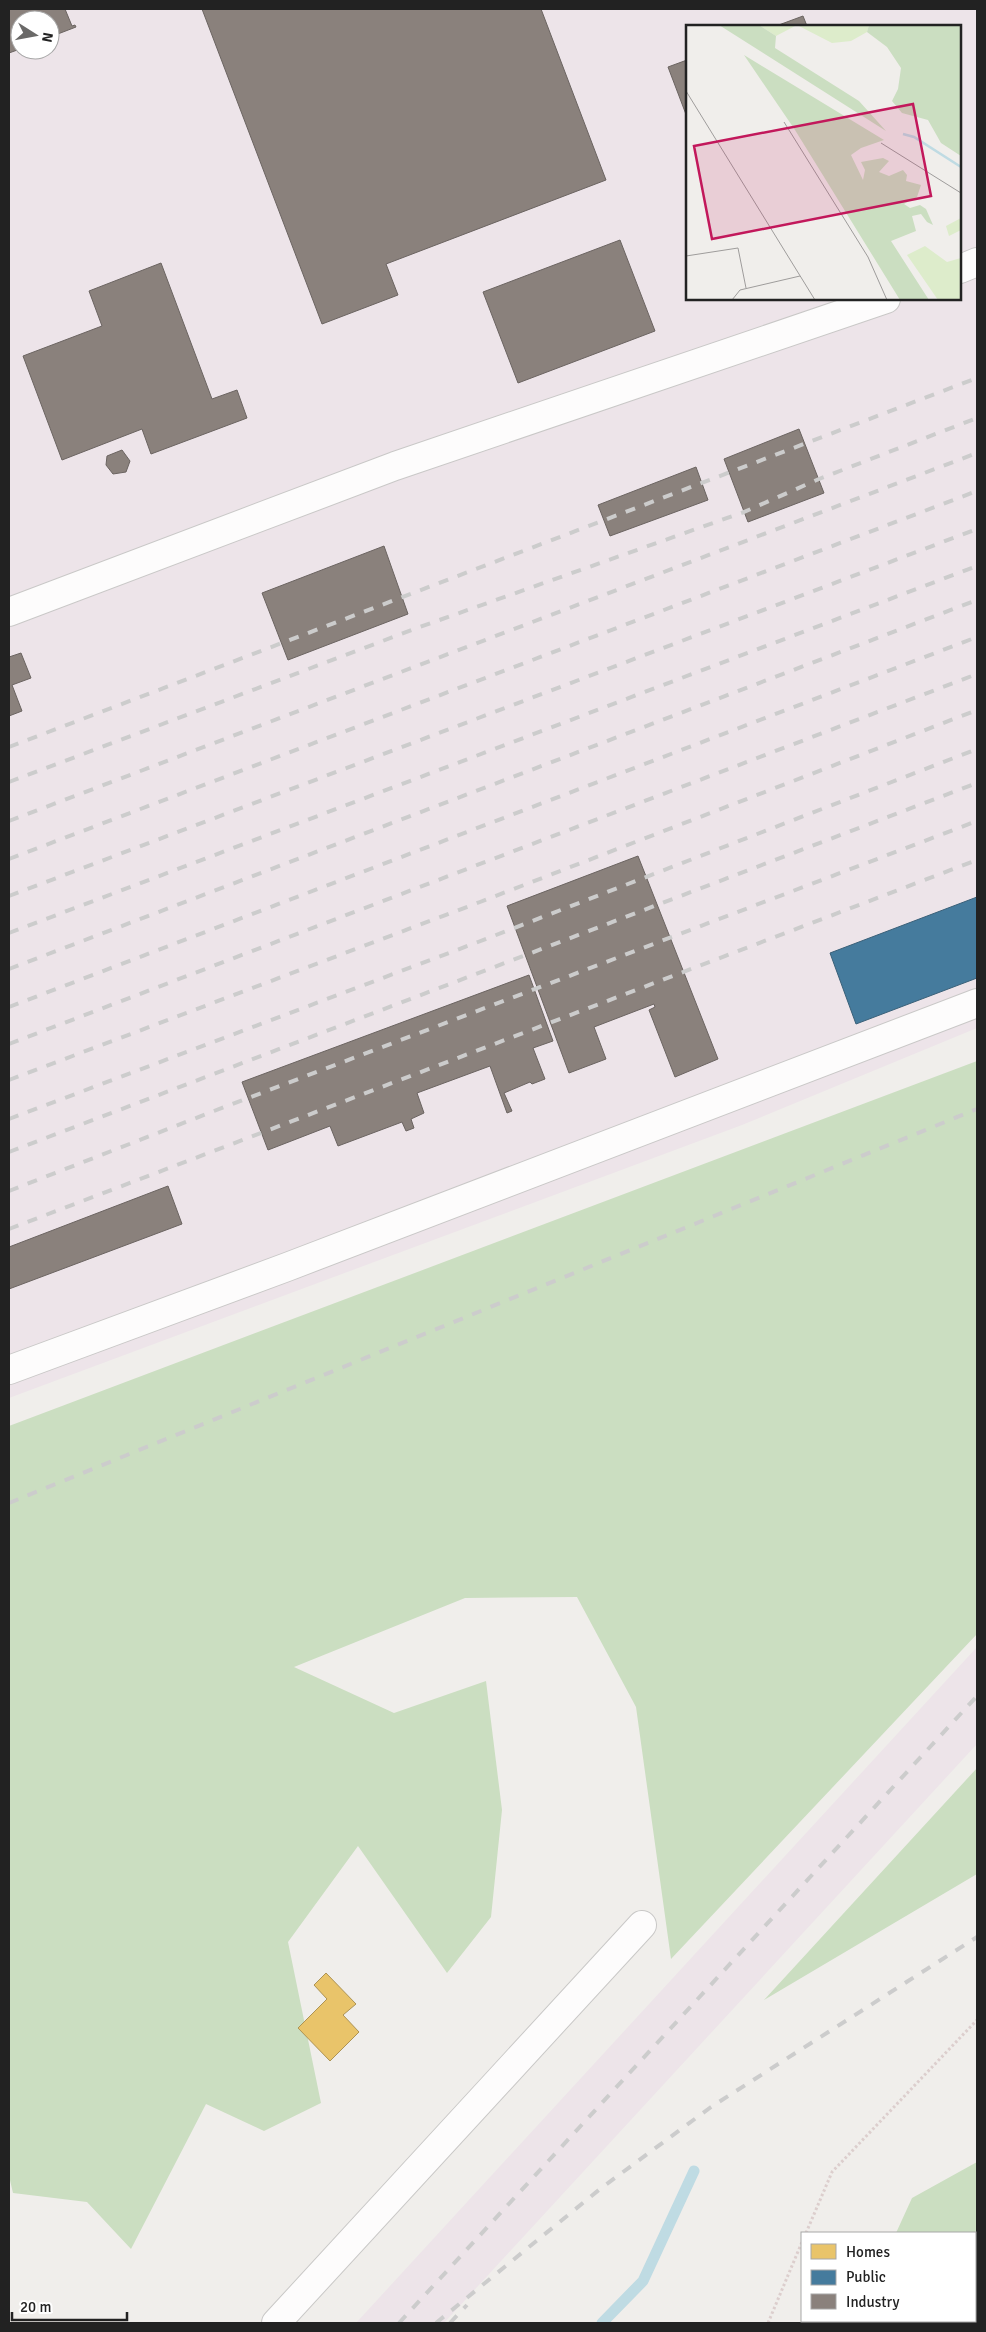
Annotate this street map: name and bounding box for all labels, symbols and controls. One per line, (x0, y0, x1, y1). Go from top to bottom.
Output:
north arrow (10, 10, 60, 60)
inset map (686, 25, 961, 300)
text: N (38, 31, 57, 44)
legend (801, 2232, 976, 2322)
text: Homes (846, 2243, 890, 2261)
text: Public (846, 2268, 886, 2286)
scale bar (12, 2290, 128, 2322)
text: Industry (846, 2293, 899, 2311)
text: 20 m (20, 2298, 51, 2316)

